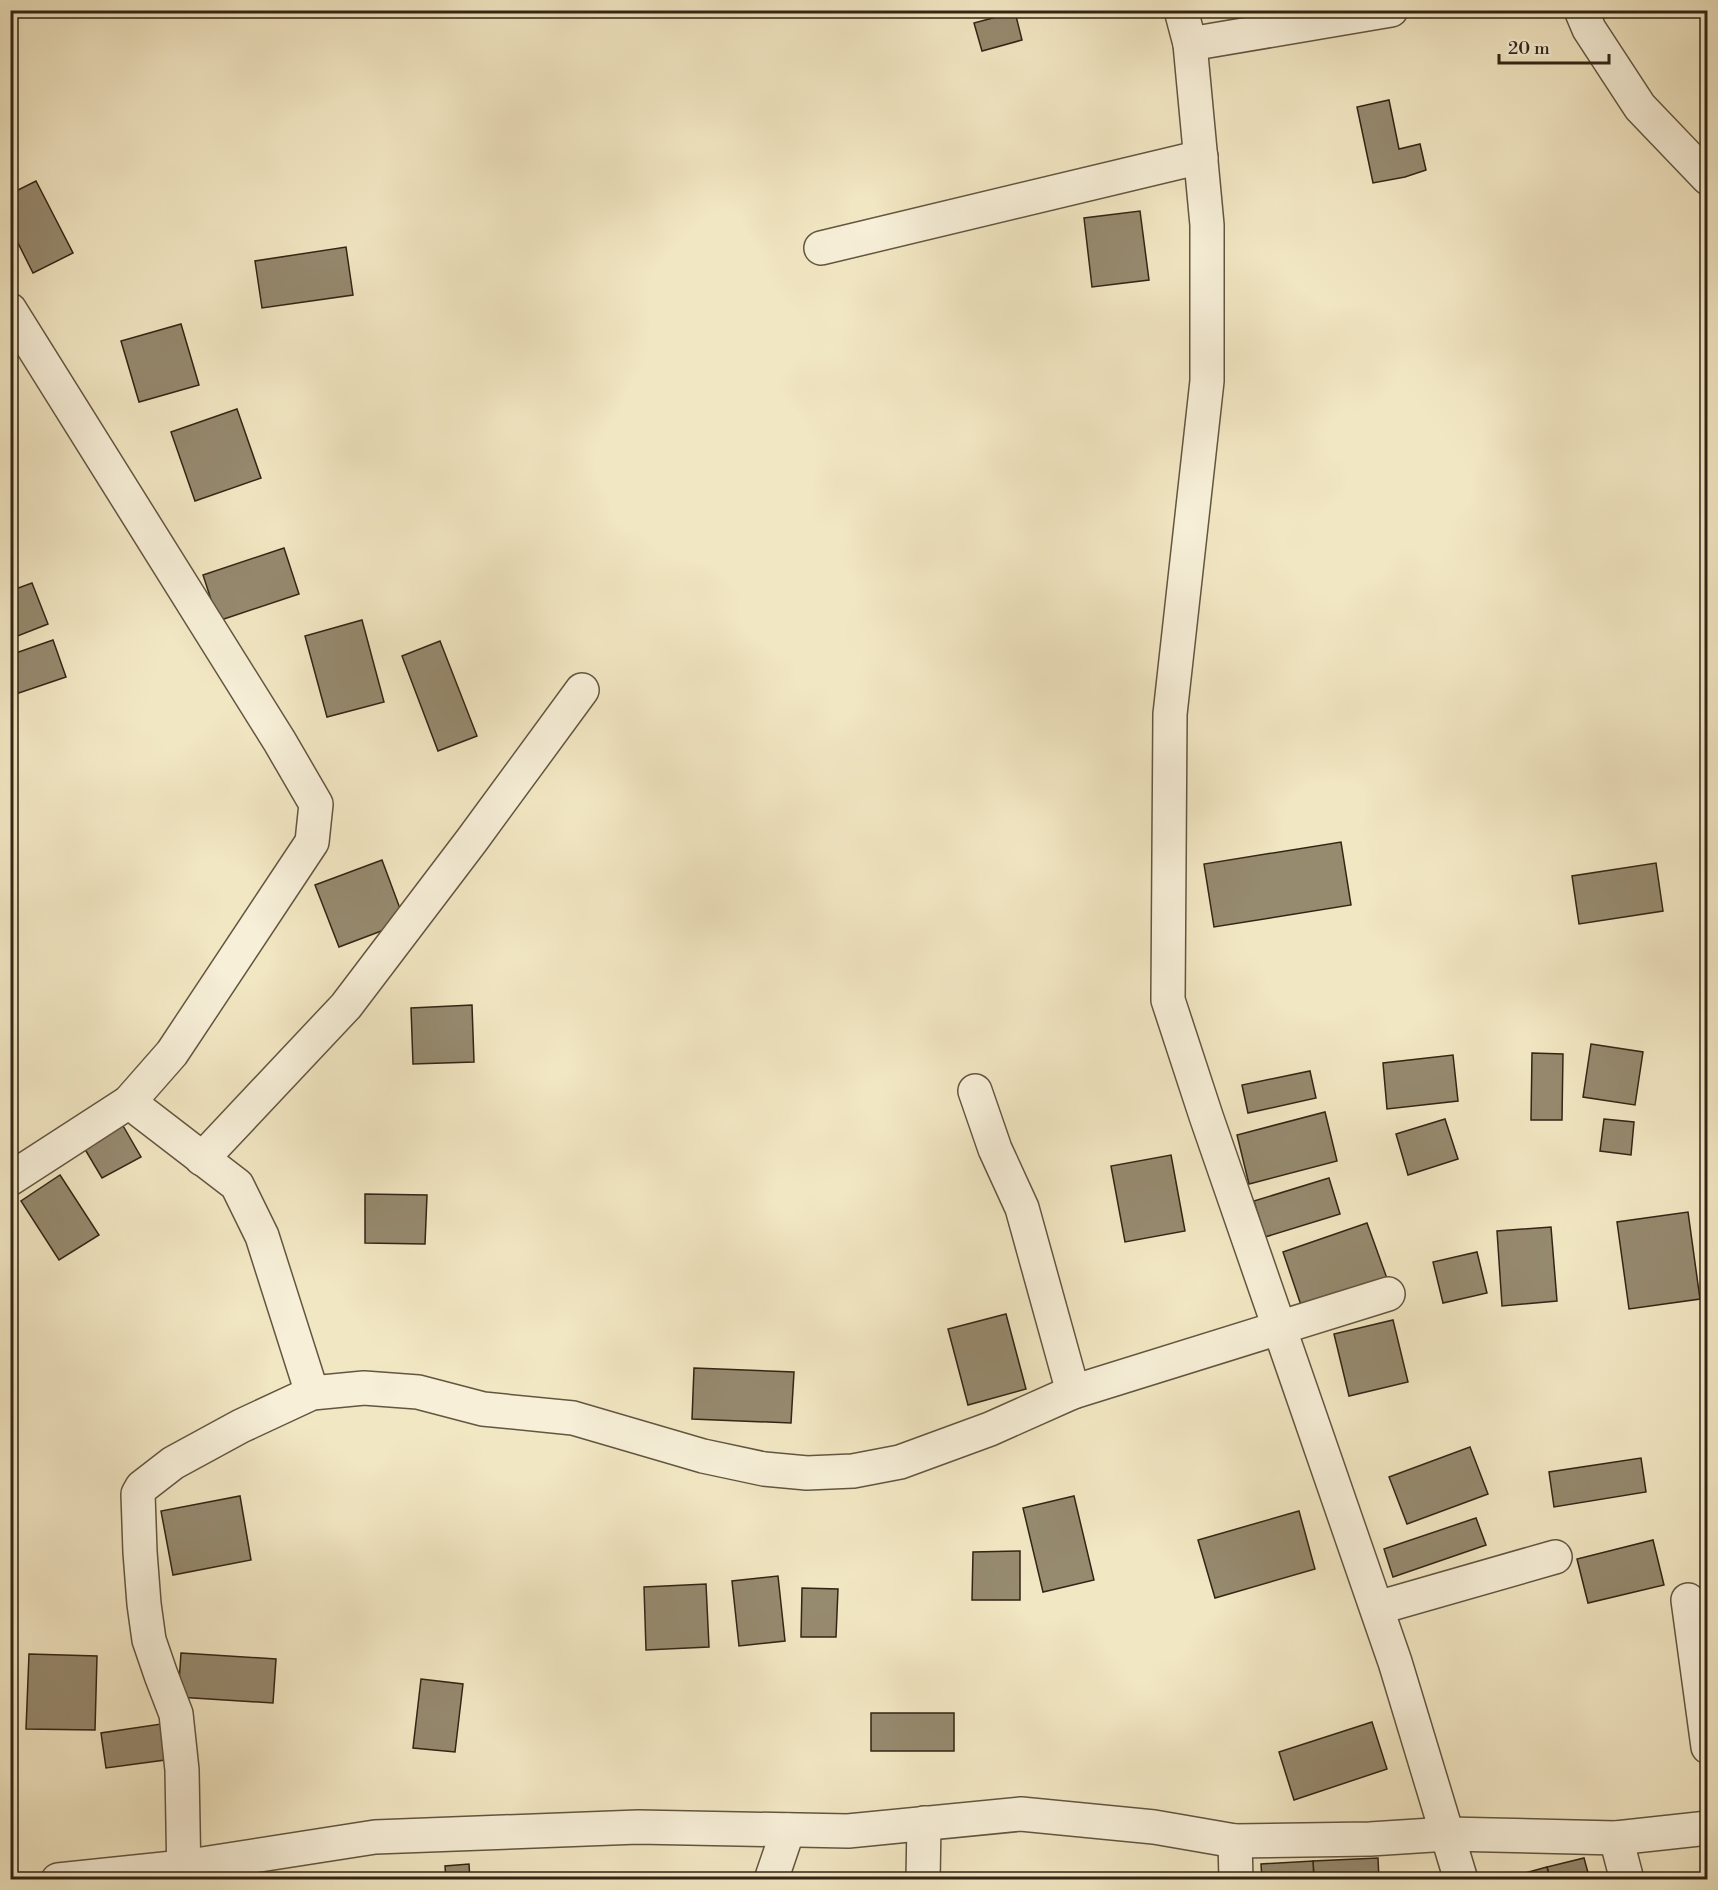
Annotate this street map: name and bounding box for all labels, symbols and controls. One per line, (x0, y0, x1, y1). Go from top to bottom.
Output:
scale bar (1499, 27, 1608, 65)
text: 20 m (1508, 37, 1550, 60)

